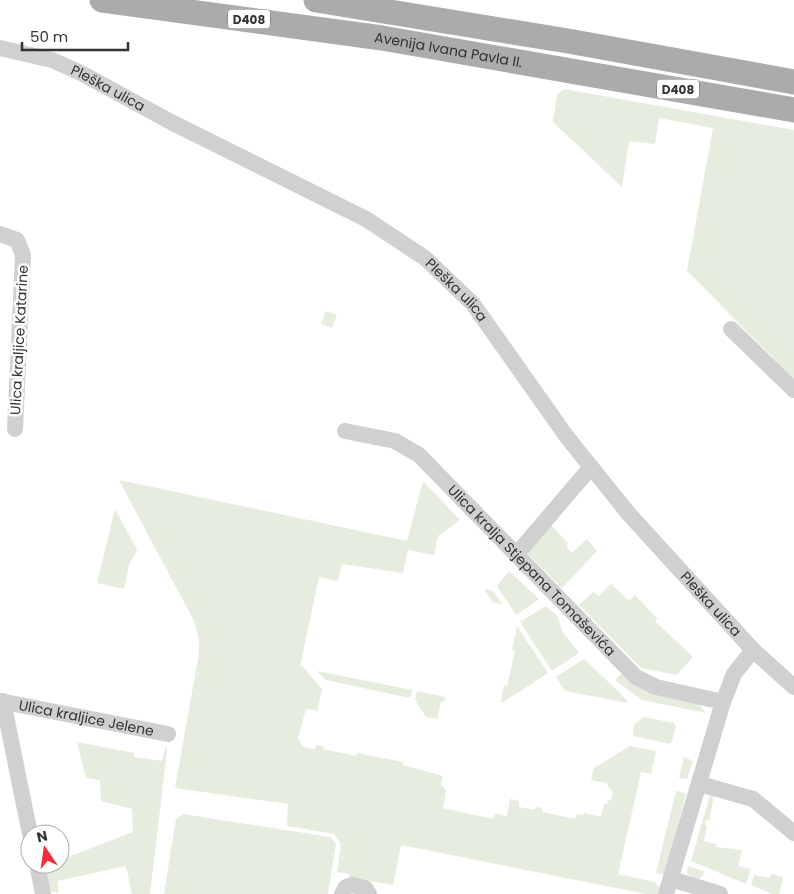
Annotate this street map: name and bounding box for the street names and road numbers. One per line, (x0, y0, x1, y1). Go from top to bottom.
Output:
road number: D408 (228, 10, 270, 28)
street label: Avenija Ivana Pavla II. (373, 27, 524, 72)
street label: Pleška ulica (68, 60, 149, 116)
road number: D408 (657, 80, 699, 98)
street label: Pleška ulica (421, 254, 492, 326)
street label: Ulica kraljice Katarine (5, 264, 33, 415)
street label: Ulica kralja Stjepana Tomaševića (443, 480, 620, 660)
street label: Pleška ulica (676, 567, 746, 641)
street label: Ulica kraljice Jelene (17, 695, 156, 741)

